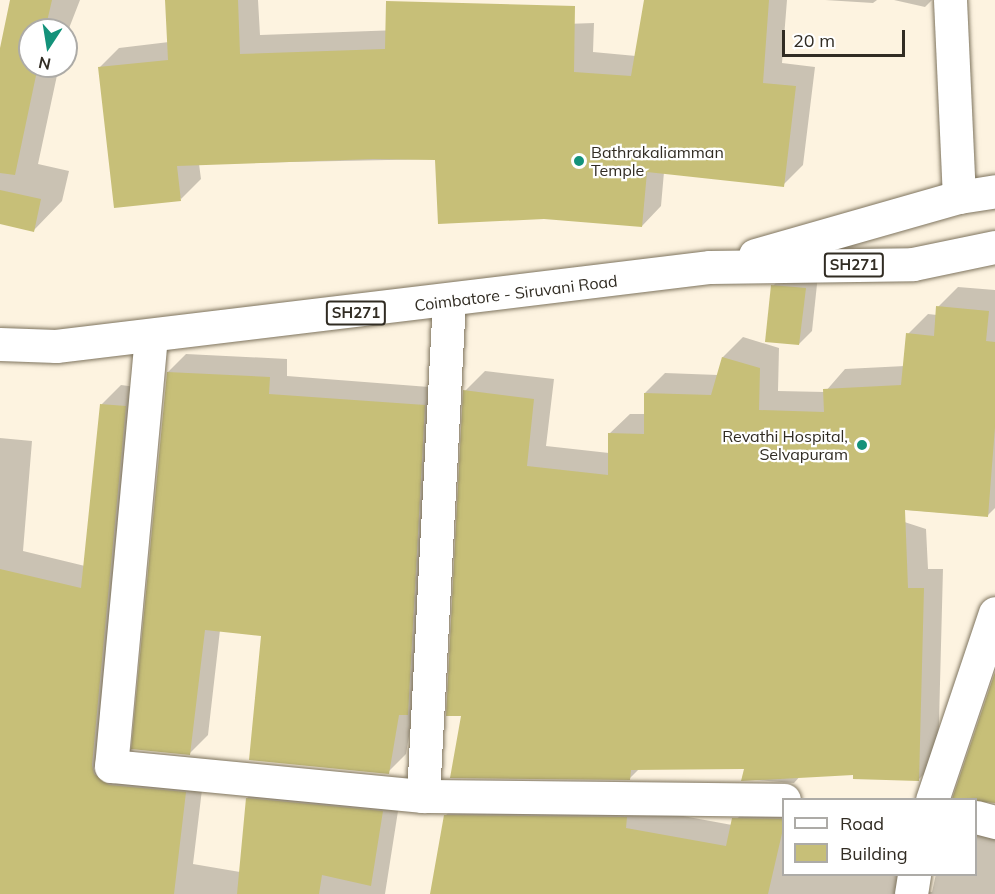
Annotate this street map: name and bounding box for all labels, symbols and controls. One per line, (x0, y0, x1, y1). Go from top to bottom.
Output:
north arrow (18, 18, 78, 78)
scale bar (785, 18, 908, 56)
text: 20 m (793, 29, 835, 52)
text: N (37, 53, 53, 75)
place label: Bathrakaliamman Temple (591, 142, 724, 180)
marker: Bathrakaliamman Temple (572, 154, 586, 168)
road number: SH271 (822, 253, 886, 277)
street label: Coimbatore - Siruvani Road (414, 271, 618, 315)
road number: SH271 (324, 301, 388, 325)
place label: Revathi Hospital, Selvapuram (722, 426, 848, 464)
marker: Revathi Hospital, Selvapuram (853, 436, 871, 454)
legend (782, 798, 977, 876)
text: Road (840, 812, 884, 835)
text: Building (840, 842, 908, 865)

